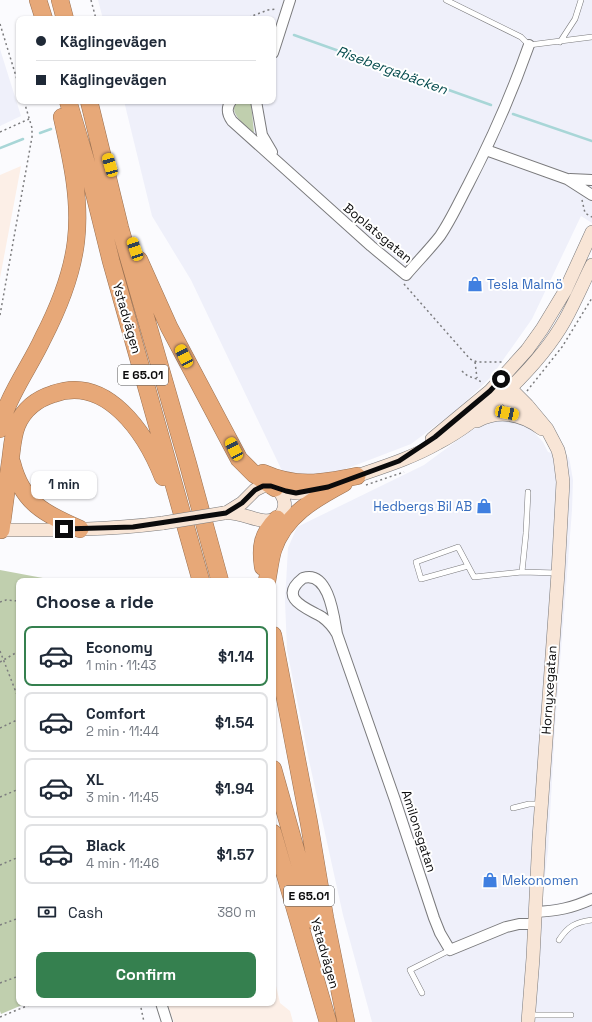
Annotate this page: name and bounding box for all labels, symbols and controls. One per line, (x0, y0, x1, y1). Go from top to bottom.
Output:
text: Käglingevägen (60, 32, 167, 51)
water label: Risebergabäcken (334, 42, 450, 99)
text: Käglingevägen (60, 70, 167, 89)
car (101, 152, 119, 178)
street label: Boplatsgatan (340, 199, 416, 267)
car (125, 236, 145, 262)
shop icon: Tesla Malmö (466, 275, 484, 293)
place label: Tesla Malmö (487, 276, 563, 293)
street label: Ystadvägen (109, 280, 145, 356)
car (173, 343, 195, 369)
road number: E 65.01 (118, 365, 168, 385)
route start (492, 370, 510, 388)
car (494, 405, 520, 421)
car (223, 436, 245, 462)
callout: 1 min (31, 471, 97, 499)
text: 1 min (48, 476, 80, 493)
shop icon: Hedbergs Bil AB (475, 497, 493, 515)
place label: Hedbergs Bil AB (373, 498, 472, 515)
route end (55, 520, 73, 538)
text: Choose a ride (36, 590, 154, 613)
icon: car (38, 638, 74, 674)
text: Economy (86, 638, 153, 657)
street label: Hornyxegatan (537, 645, 561, 735)
text: $1.14 (218, 647, 254, 666)
text: 1 min · 11:43 (86, 657, 156, 674)
icon: car (38, 704, 74, 740)
text: Comfort (86, 704, 146, 723)
text: $1.54 (215, 713, 254, 732)
text: 2 min · 11:44 (86, 723, 159, 740)
icon: car (38, 770, 74, 806)
text: XL (86, 770, 104, 789)
text: $1.94 (215, 779, 254, 798)
street label: Amilonsgatan (398, 788, 440, 874)
text: 3 min · 11:45 (86, 789, 159, 806)
icon: car (38, 836, 74, 872)
text: Black (86, 836, 126, 855)
text: $1.57 (217, 845, 254, 864)
text: 4 min · 11:46 (86, 855, 159, 872)
shop icon: Mekonomen (481, 871, 499, 889)
place label: Mekonomen (502, 872, 578, 889)
road number: E 65.01 (284, 886, 334, 906)
icon: cash (36, 901, 58, 923)
text: Cash (68, 903, 103, 922)
text: 380 m (217, 904, 256, 921)
street label: Ystadvägen (307, 915, 343, 991)
button: Confirm (36, 952, 256, 998)

